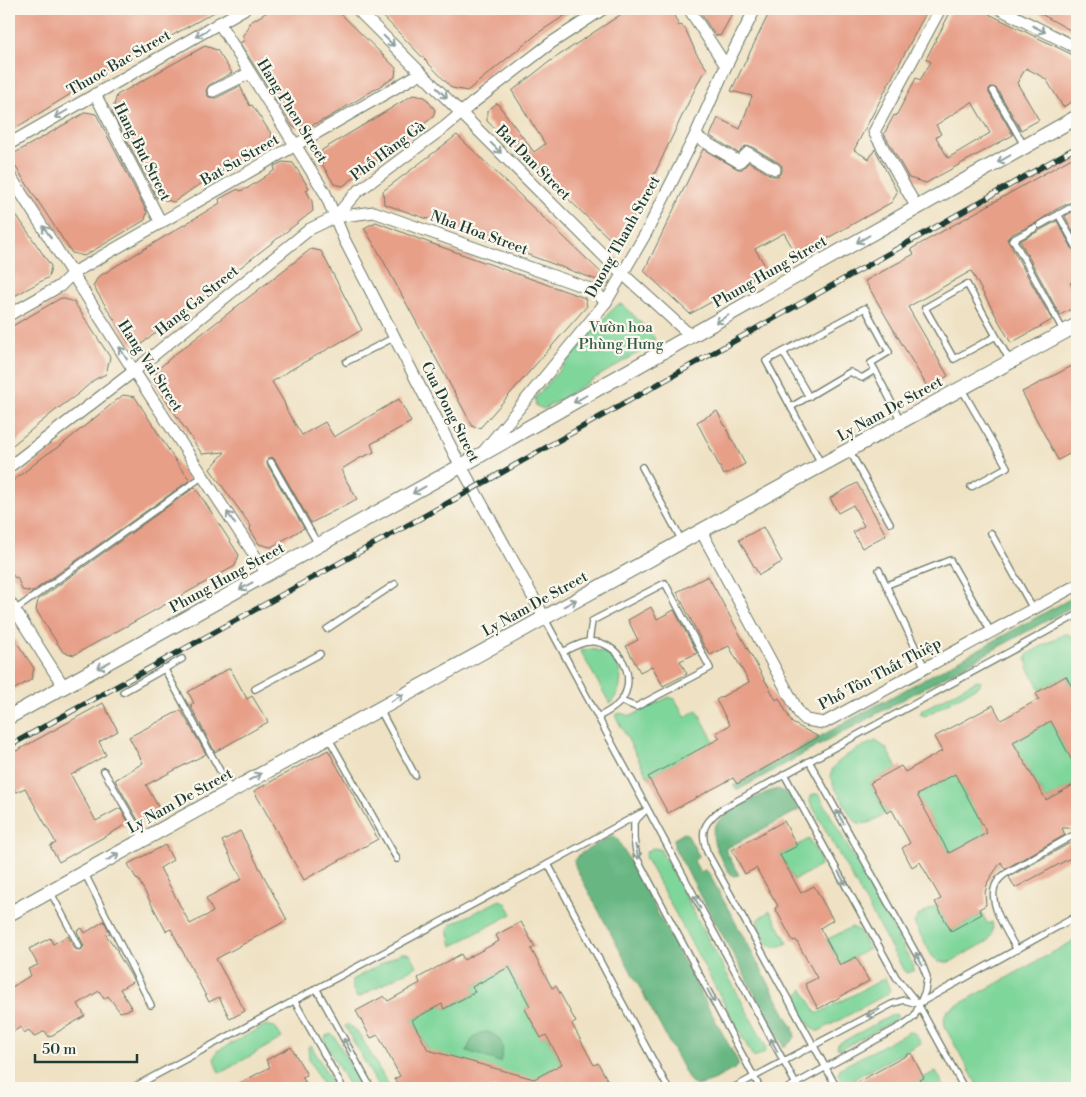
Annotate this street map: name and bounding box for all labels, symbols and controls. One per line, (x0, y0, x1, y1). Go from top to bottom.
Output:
street label: Thuoc Bac Street (64, 25, 175, 100)
one-way arrow (1031, 25, 1046, 34)
one-way arrow (195, 29, 210, 38)
one-way arrow (382, 35, 395, 47)
street label: Hang Phen Street (252, 56, 332, 167)
one-way arrow (436, 87, 448, 99)
street label: Hang But Street (109, 100, 175, 205)
one-way arrow (54, 109, 69, 119)
street label: Phố Hàng Gà (347, 116, 429, 185)
street label: Bat Dan Street (491, 121, 575, 205)
street label: Bat Su Street (196, 130, 283, 191)
one-way arrow (490, 142, 503, 154)
one-way arrow (998, 154, 1012, 164)
street label: Duong Thanh Street (581, 172, 665, 301)
street label: Nha Hoa Street (428, 207, 531, 260)
one-way arrow (41, 226, 51, 240)
street label: Phung Hung Street (710, 231, 831, 312)
one-way arrow (856, 234, 871, 244)
street label: Hang Ga Street (151, 261, 243, 340)
one-way arrow (715, 314, 729, 324)
street label: Hang Vai Street (113, 317, 187, 416)
park label: Vườn hoa Phùng Hưng (579, 318, 664, 354)
one-way arrow (118, 347, 128, 361)
street label: Cua Dong Street (417, 359, 484, 466)
street label: Ly Nam De Street (834, 372, 947, 446)
one-way arrow (573, 394, 588, 404)
one-way arrow (411, 485, 426, 495)
one-way arrow (226, 512, 236, 526)
street label: Phung Hung Street (166, 538, 288, 617)
street label: Ly Nam De Street (479, 567, 592, 641)
one-way arrow (239, 582, 254, 591)
one-way arrow (562, 598, 577, 608)
street label: Phố Tôn Thất Thiệp (815, 634, 945, 714)
one-way arrow (96, 660, 111, 670)
one-way arrow (389, 693, 403, 703)
street label: Ly Nam De Street (124, 764, 237, 838)
one-way arrow (247, 772, 261, 782)
one-way arrow (835, 809, 845, 824)
one-way arrow (633, 844, 642, 860)
one-way arrow (105, 851, 120, 861)
one-way arrow (837, 871, 847, 885)
one-way arrow (692, 895, 702, 910)
one-way arrow (914, 951, 924, 966)
one-way arrow (706, 989, 716, 1004)
one-way arrow (866, 1009, 881, 1019)
scale bar (35, 1032, 138, 1064)
one-way arrow (342, 1038, 352, 1053)
one-way arrow (769, 1039, 779, 1053)
text: 50 m (42, 1040, 76, 1059)

